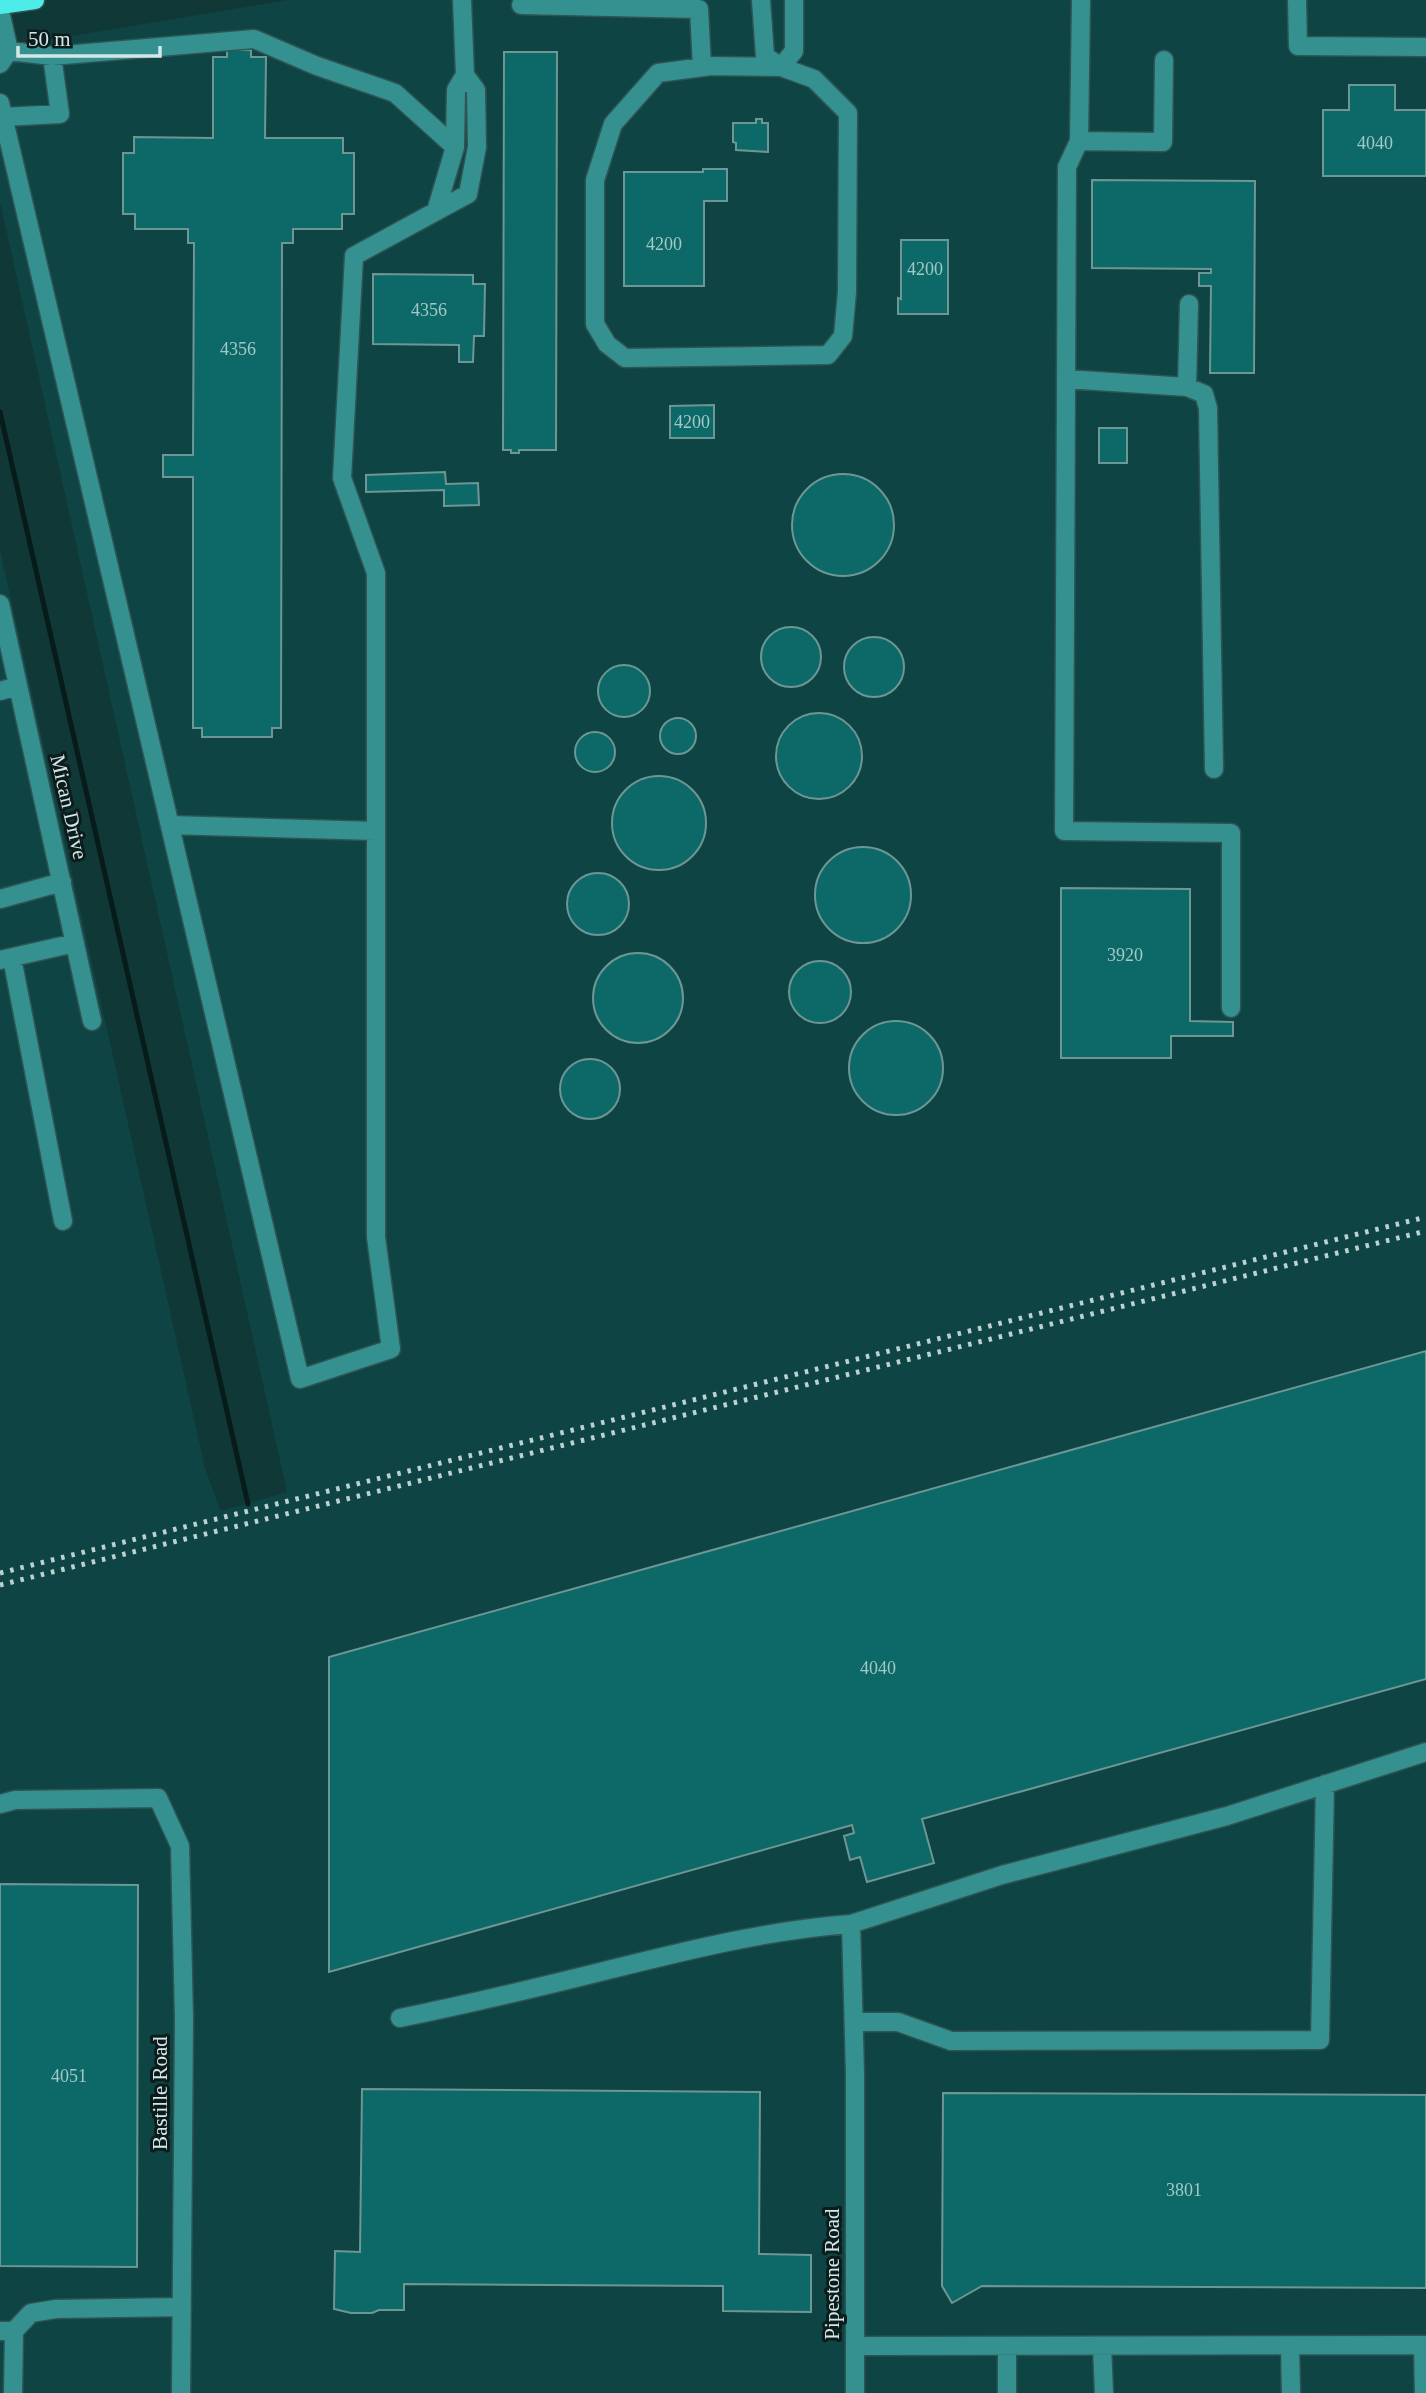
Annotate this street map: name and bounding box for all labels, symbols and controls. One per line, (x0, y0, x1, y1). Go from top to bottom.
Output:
scale bar (18, 14, 159, 58)
text: 50 m (28, 27, 71, 51)
house number: 4040 (1357, 133, 1393, 153)
house number: 4200 (646, 234, 682, 254)
house number: 4200 (907, 259, 943, 279)
house number: 4356 (411, 300, 447, 320)
house number: 4356 (220, 339, 256, 359)
house number: 4200 (674, 412, 710, 432)
street label: Mican Drive (45, 752, 93, 862)
house number: 3920 (1107, 945, 1143, 965)
house number: 4040 (860, 1658, 896, 1678)
street label: Bastille Road (148, 2036, 172, 2150)
house number: 4051 (51, 2066, 87, 2086)
house number: 3801 (1166, 2180, 1202, 2200)
street label: Pipestone Road (820, 2208, 844, 2340)

